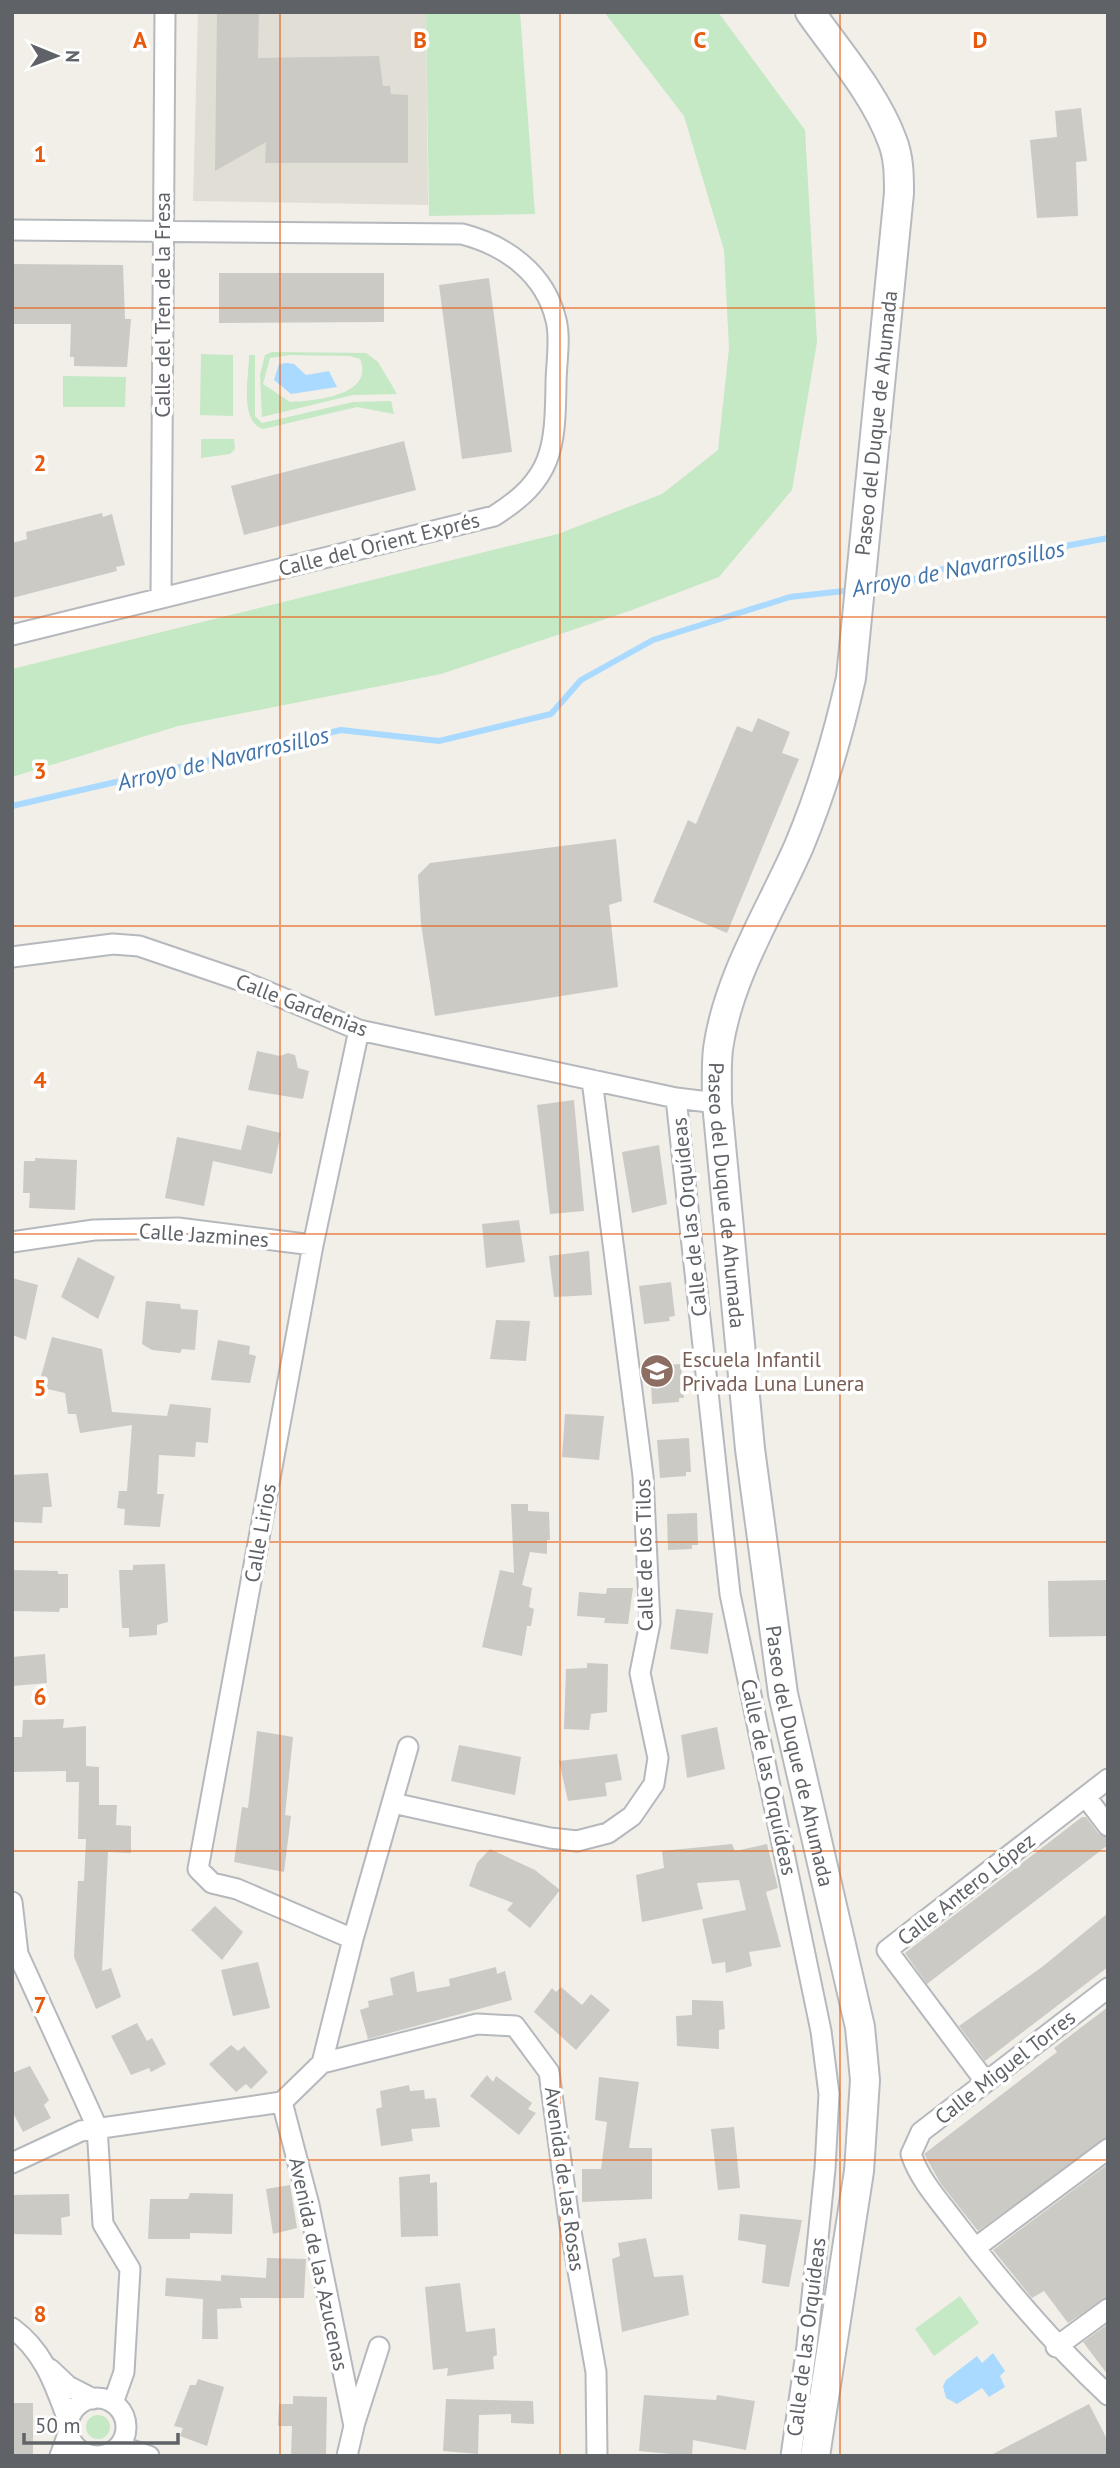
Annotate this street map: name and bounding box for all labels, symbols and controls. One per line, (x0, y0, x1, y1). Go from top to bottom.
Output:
north arrow (21, 21, 91, 91)
text: A (133, 25, 147, 54)
text: B (413, 25, 427, 54)
text: C (694, 25, 707, 54)
text: D (973, 25, 987, 54)
text: N (61, 50, 85, 63)
text: 1 (33, 139, 47, 168)
street label: Calle del Tren de la Fresa (149, 192, 176, 418)
street label: Paseo del Duque de Ahumada (849, 289, 903, 557)
text: 2 (33, 448, 47, 477)
street label: Calle del Orient Exprés (276, 506, 482, 582)
water label: Arroyo de Navarrosillos (848, 533, 1068, 603)
water label: Arroyo de Navarrosillos (113, 719, 332, 797)
text: 3 (33, 756, 47, 785)
street label: Calle Gardenias (232, 967, 372, 1043)
street label: Paseo del Duque de Ahumada (703, 1062, 752, 1329)
text: 4 (33, 1065, 47, 1094)
street label: Calle de las Orquídeas (665, 1116, 713, 1318)
street label: Calle Jazmines (138, 1217, 270, 1253)
place label: Escuela Infantil Privada Luna Lunera (682, 1346, 864, 1397)
school or university icon: Escuela Infantil Privada Luna Lunera (638, 1352, 676, 1390)
text: 5 (33, 1373, 47, 1402)
street label: Calle de los Tilos (629, 1478, 659, 1632)
street label: Calle Lirios (238, 1481, 282, 1585)
street label: Paseo del Duque de Ahumada (760, 1624, 841, 1889)
street label: Calle de las Orquídeas (735, 1676, 803, 1878)
text: 6 (33, 1682, 47, 1711)
street label: Calle Antero López (892, 1827, 1040, 1951)
text: 7 (33, 1990, 47, 2019)
street label: Calle Miguel Torres (929, 2004, 1081, 2130)
street label: Avenida de las Rosas (539, 2085, 591, 2273)
street label: Avenida de las Azucenas (283, 2155, 355, 2373)
street label: Calle de las Orquídeas (780, 2236, 832, 2438)
text: 8 (33, 2299, 47, 2328)
scale bar (24, 2402, 178, 2446)
text: 50 m (35, 2412, 81, 2439)

